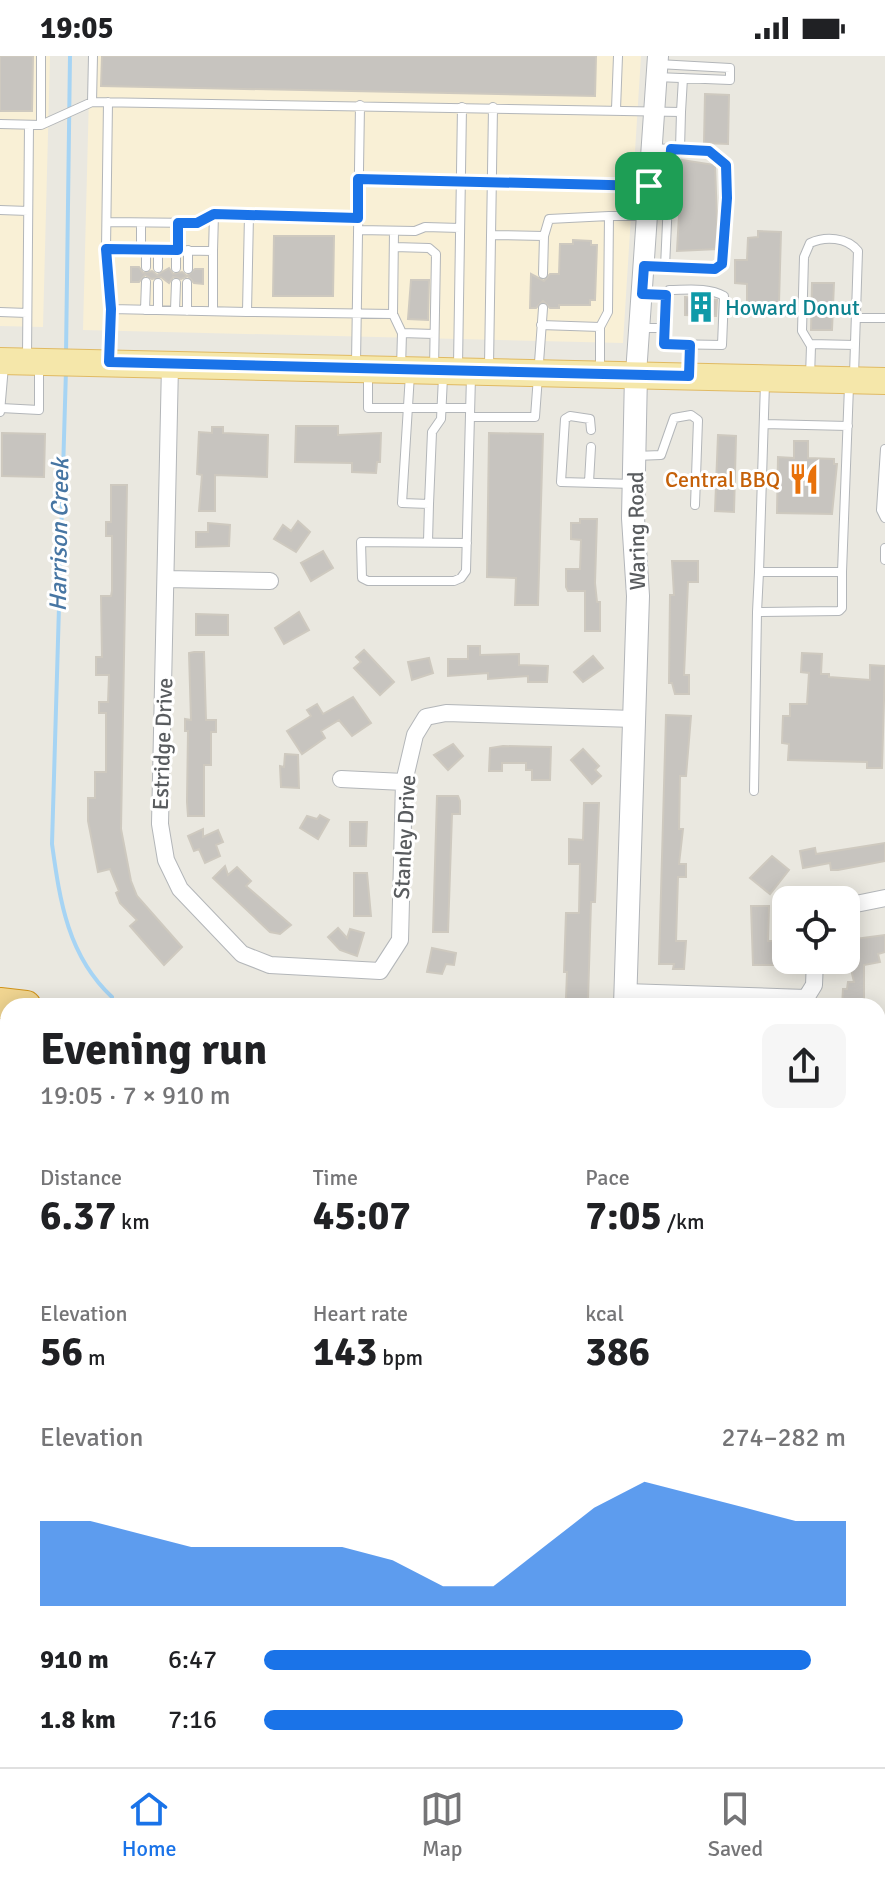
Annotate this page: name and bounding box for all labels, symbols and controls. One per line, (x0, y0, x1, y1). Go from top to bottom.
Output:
text: 19:05 (40, 10, 114, 47)
pin (615, 152, 683, 220)
icon: arrive (627, 164, 671, 208)
building icon: Howard Donut (684, 290, 718, 324)
place label: Howard Donut (725, 294, 860, 321)
water label: Harrison Creek (43, 456, 75, 612)
restaurant icon: Central BBQ (787, 462, 821, 496)
place label: Central BBQ (665, 466, 780, 493)
street label: Waring Road (622, 471, 651, 591)
street label: Estridge Drive (147, 677, 178, 811)
street label: Stanley Drive (388, 774, 421, 900)
map controls (772, 886, 860, 974)
button: locate (772, 886, 860, 974)
text: Evening run (40, 1023, 267, 1077)
button: share (762, 1024, 846, 1108)
text: 19:05 · 7 × 910 m (40, 1080, 231, 1112)
text: Distance (40, 1164, 122, 1191)
text: Time (313, 1164, 358, 1191)
text: Pace (585, 1164, 630, 1191)
text: 6.37 (40, 1191, 116, 1241)
text: 45:07 (313, 1191, 411, 1241)
text: 7:05 (585, 1191, 662, 1241)
text: km (116, 1208, 150, 1235)
text: /km (662, 1208, 705, 1235)
text: Elevation (40, 1300, 128, 1327)
text: Heart rate (313, 1300, 408, 1327)
text: kcal (585, 1300, 624, 1327)
text: 56 (40, 1327, 83, 1377)
text: 143 (313, 1327, 377, 1377)
text: 386 (585, 1327, 650, 1377)
text: m (83, 1344, 106, 1371)
text: bpm (377, 1344, 423, 1371)
text: Elevation (40, 1422, 144, 1454)
text: 274–282 m (722, 1422, 846, 1454)
text: 910 m (40, 1644, 109, 1676)
text: 6:47 (168, 1644, 217, 1676)
text: 1.8 km (40, 1704, 116, 1736)
text: 7:16 (168, 1704, 217, 1736)
tab: Home (122, 1787, 177, 1862)
tab: Map (420, 1787, 464, 1862)
tab: Saved (708, 1787, 763, 1862)

